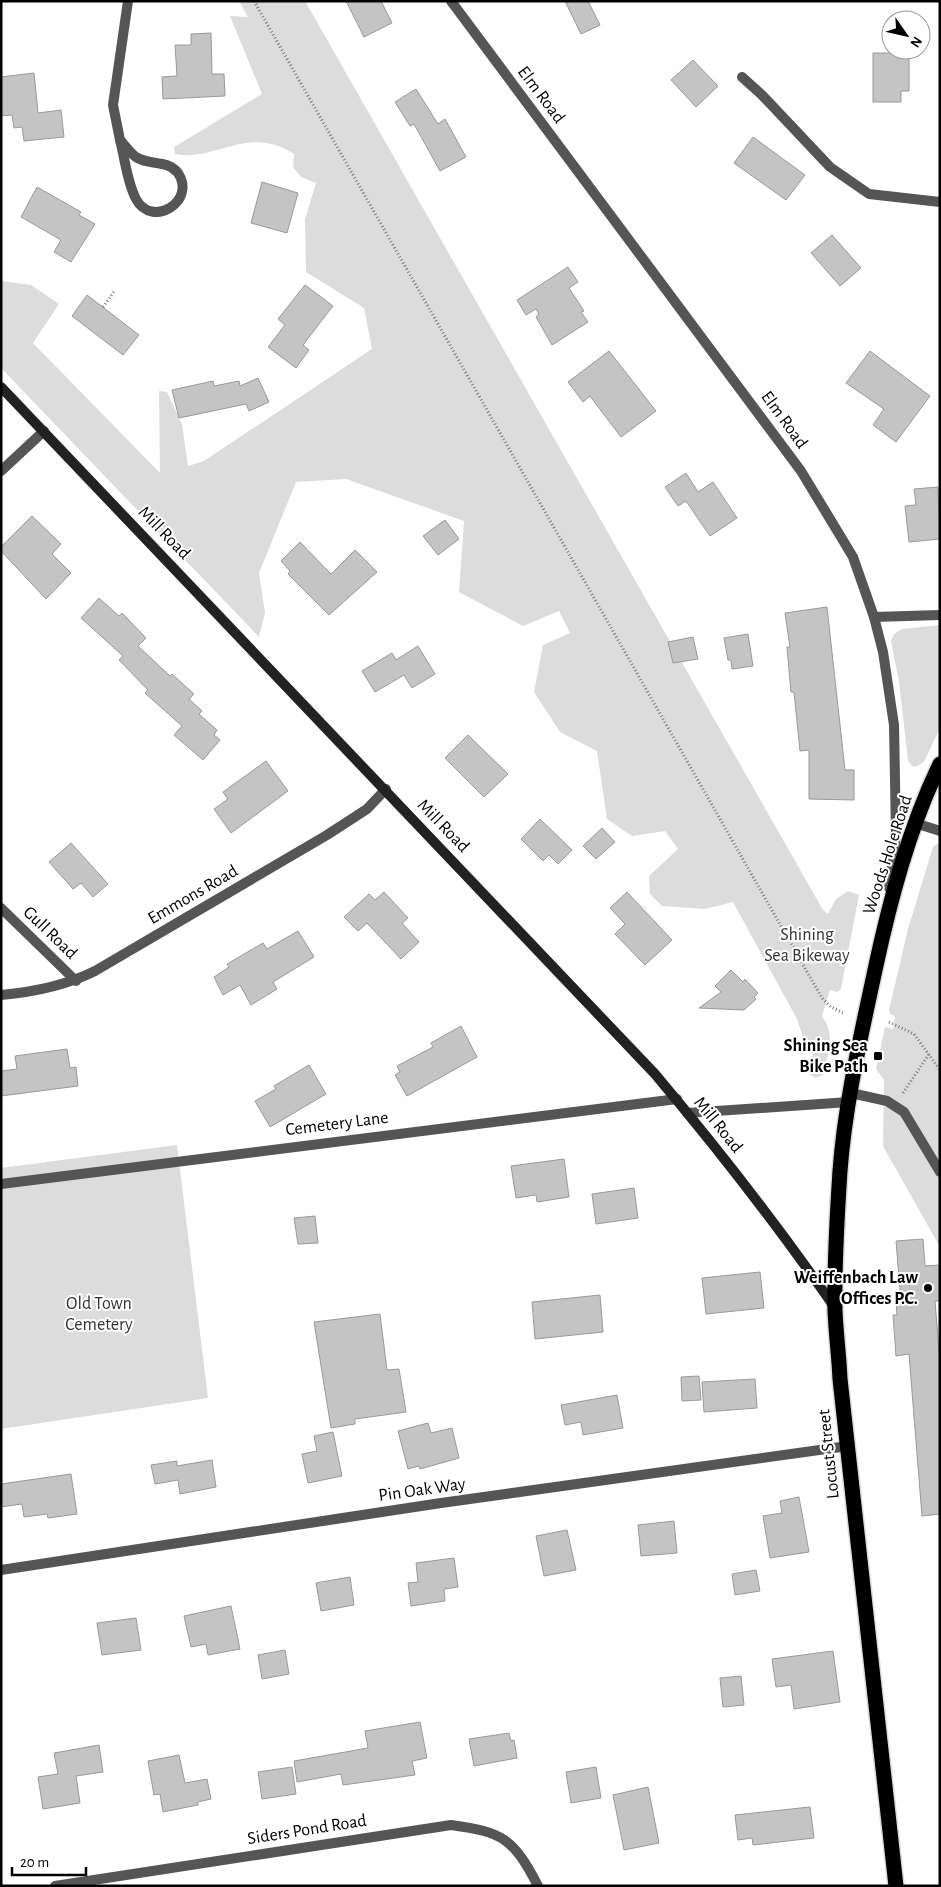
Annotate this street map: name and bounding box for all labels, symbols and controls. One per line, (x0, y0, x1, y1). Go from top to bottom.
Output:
north arrow (881, 10, 931, 60)
text: N (907, 34, 924, 50)
street label: Elm Road (514, 63, 568, 127)
street label: Elm Road (757, 388, 811, 452)
street label: Mill Road (135, 503, 193, 563)
street label: Woods Hole Road (860, 793, 916, 917)
street label: Mill Road (414, 796, 472, 856)
street label: Emmons Road (145, 862, 241, 928)
street label: Gull Road (20, 903, 80, 963)
park label: Shining Sea Bikeway (764, 926, 850, 965)
place label: Shining Sea Bike Path (784, 1037, 868, 1076)
marker: Shining Sea Bike Path (872, 1050, 884, 1062)
street label: Mill Road (690, 1094, 746, 1156)
street label: Cemetery Lane (284, 1109, 390, 1139)
place label: Weiffenbach Law Offices P.C. (794, 1269, 918, 1308)
marker: Weiffenbach Law Offices P.C. (922, 1282, 934, 1294)
park label: Old Town Cemetery (65, 1295, 133, 1334)
street label: Locust Street (815, 1408, 843, 1500)
street label: Pin Oak Way (377, 1475, 467, 1505)
street label: Siders Pond Road (246, 1812, 368, 1848)
scale bar (12, 1844, 86, 1876)
text: 20 m (20, 1855, 49, 1870)

